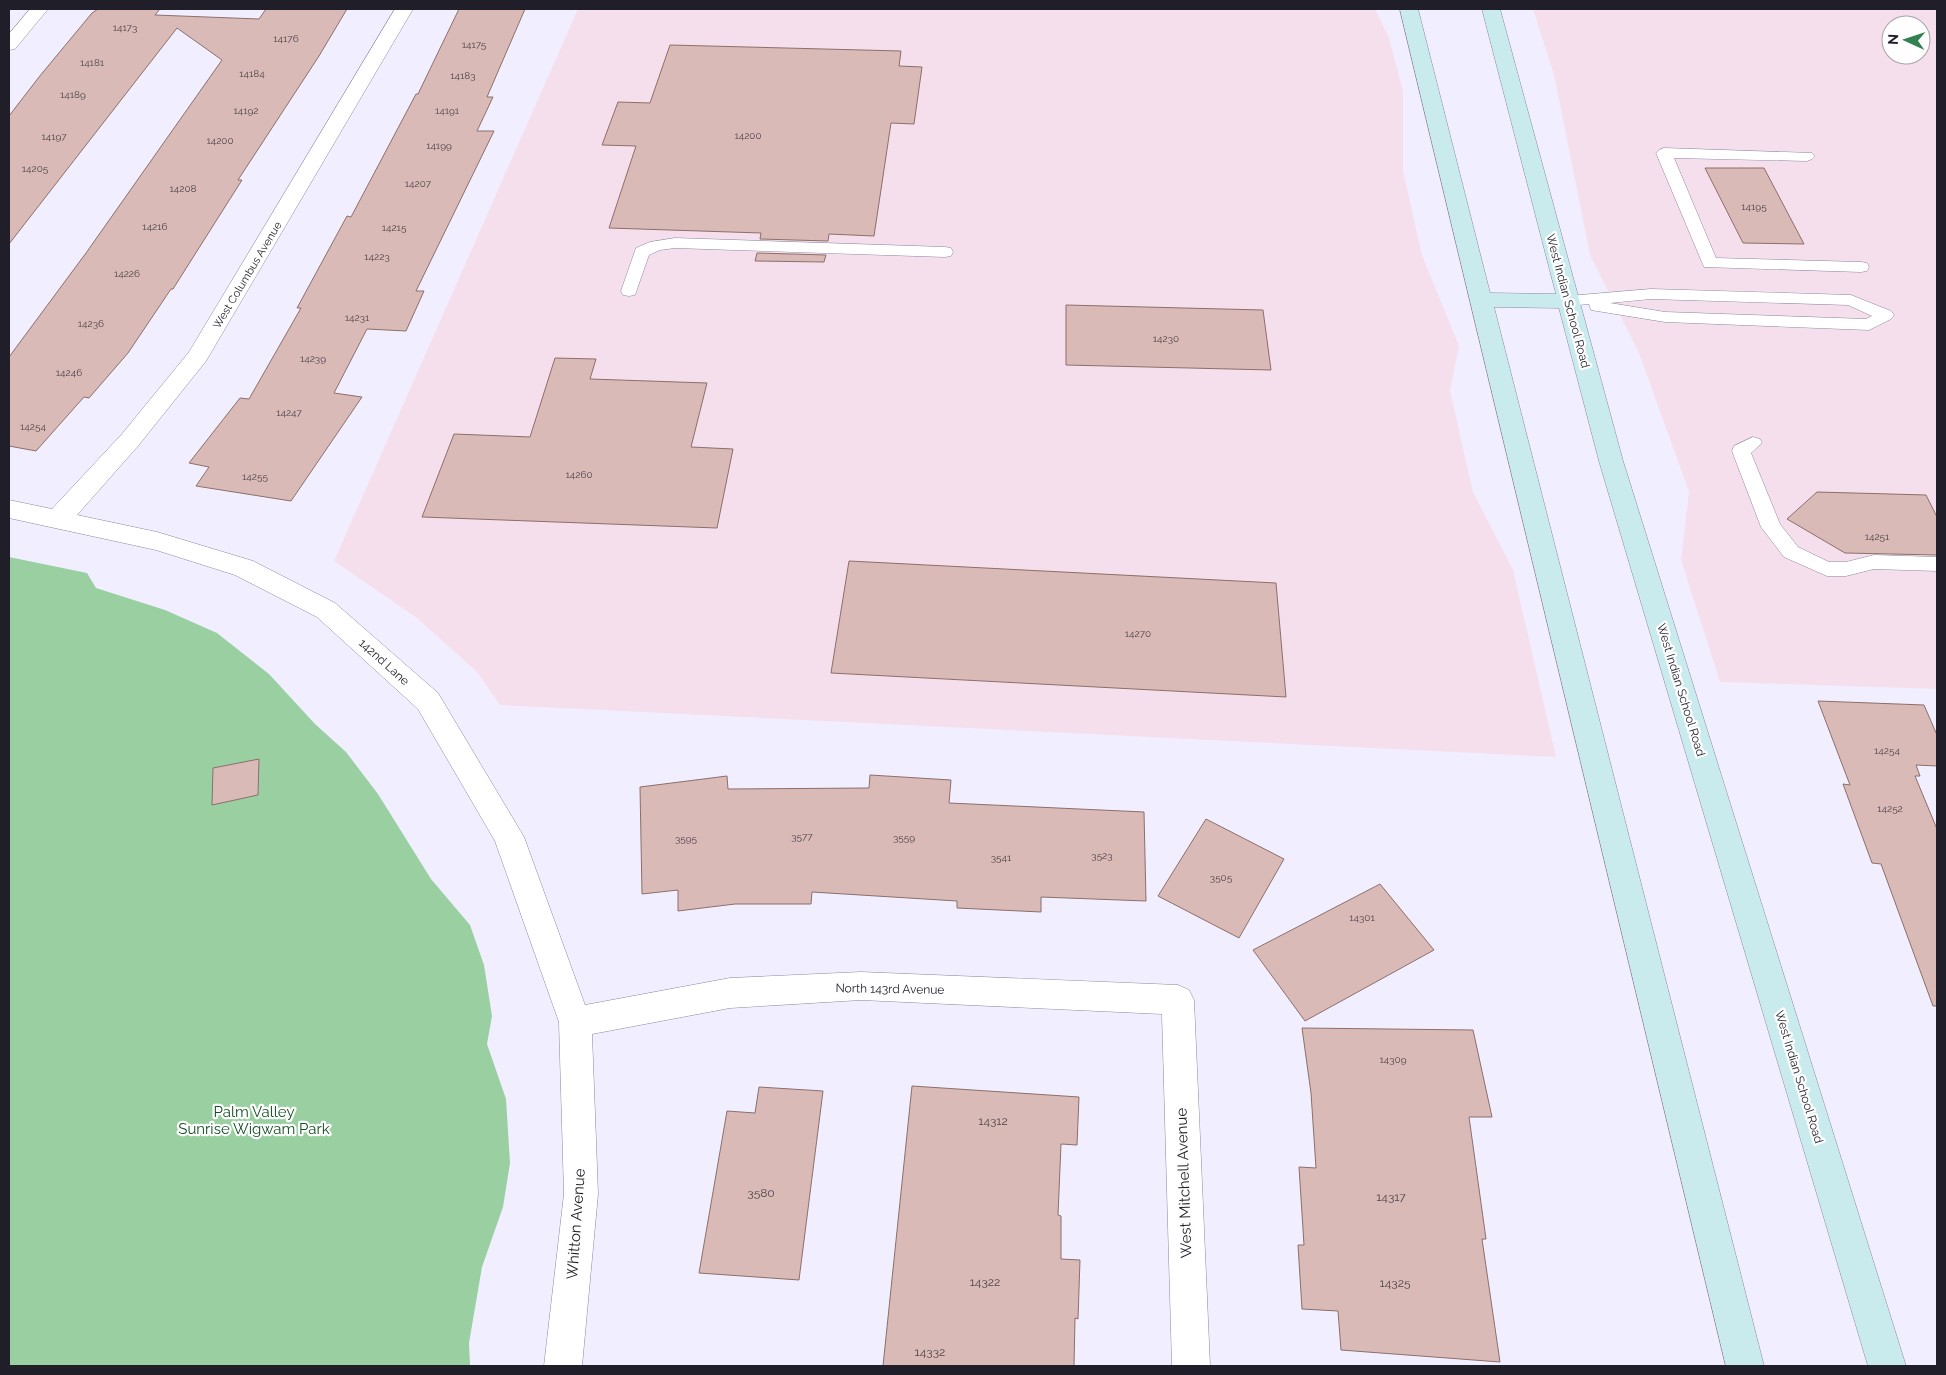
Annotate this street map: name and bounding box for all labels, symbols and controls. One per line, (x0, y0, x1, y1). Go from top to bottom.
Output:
north arrow (1881, 15, 1931, 65)
house number: 14173 (113, 22, 137, 33)
house number: 14176 (273, 33, 299, 44)
text: N (1885, 34, 1901, 45)
house number: 14175 (462, 39, 487, 50)
house number: 14181 (80, 57, 105, 68)
house number: 14184 (239, 68, 265, 79)
house number: 14183 (450, 70, 476, 81)
house number: 14189 (60, 89, 86, 100)
house number: 14192 (233, 105, 259, 116)
house number: 14191 (435, 105, 460, 116)
house number: 14200 (734, 130, 762, 141)
house number: 14197 (41, 131, 67, 142)
house number: 14200 (206, 135, 234, 146)
house number: 14199 (426, 140, 452, 151)
house number: 14205 (22, 163, 49, 174)
house number: 14207 (405, 178, 432, 189)
house number: 14208 (170, 183, 197, 194)
house number: 14195 (1741, 201, 1767, 212)
street label: West Columbus Avenue (210, 219, 285, 331)
house number: 14216 (142, 221, 168, 232)
house number: 14215 (382, 222, 407, 233)
street label: West Indian School Road (1543, 232, 1593, 370)
house number: 14223 (364, 251, 390, 262)
house number: 14226 (114, 268, 140, 279)
house number: 14231 (345, 312, 370, 323)
house number: 14236 (78, 318, 104, 329)
house number: 14230 (1153, 333, 1179, 344)
house number: 14239 (300, 353, 326, 364)
house number: 14246 (56, 367, 82, 378)
house number: 14247 (276, 407, 303, 418)
house number: 14254 (20, 421, 46, 432)
house number: 14260 (565, 469, 593, 480)
house number: 14255 (242, 471, 268, 482)
house number: 14251 (1865, 531, 1890, 542)
street label: West Indian School Road (1654, 622, 1708, 758)
house number: 14270 (1125, 628, 1151, 639)
street label: 142nd Lane (356, 636, 412, 688)
house number: 14254 (1874, 745, 1900, 756)
house number: 14252 (1877, 803, 1903, 814)
house number: 3577 (791, 831, 813, 842)
house number: 3559 (893, 832, 915, 843)
house number: 3595 (675, 833, 698, 844)
house number: 3523 (1091, 850, 1113, 861)
house number: 3541 (991, 852, 1012, 863)
house number: 3505 (1210, 872, 1233, 883)
house number: 14301 (1349, 912, 1375, 923)
street label: North 143rd Avenue (835, 981, 945, 997)
street label: West Indian School Road (1772, 1009, 1826, 1145)
house number: 14309 (1379, 1054, 1407, 1065)
park label: Palm Valley Sunrise Wigwam Park (178, 1103, 330, 1138)
street label: West Mitchell Avenue (1172, 1107, 1196, 1258)
house number: 14312 (978, 1114, 1008, 1128)
street label: Whitton Avenue (563, 1168, 589, 1280)
house number: 3580 (747, 1186, 775, 1200)
house number: 14317 (1376, 1190, 1406, 1204)
house number: 14322 (970, 1275, 1000, 1289)
house number: 14325 (1380, 1276, 1411, 1290)
house number: 14332 (915, 1345, 945, 1359)

